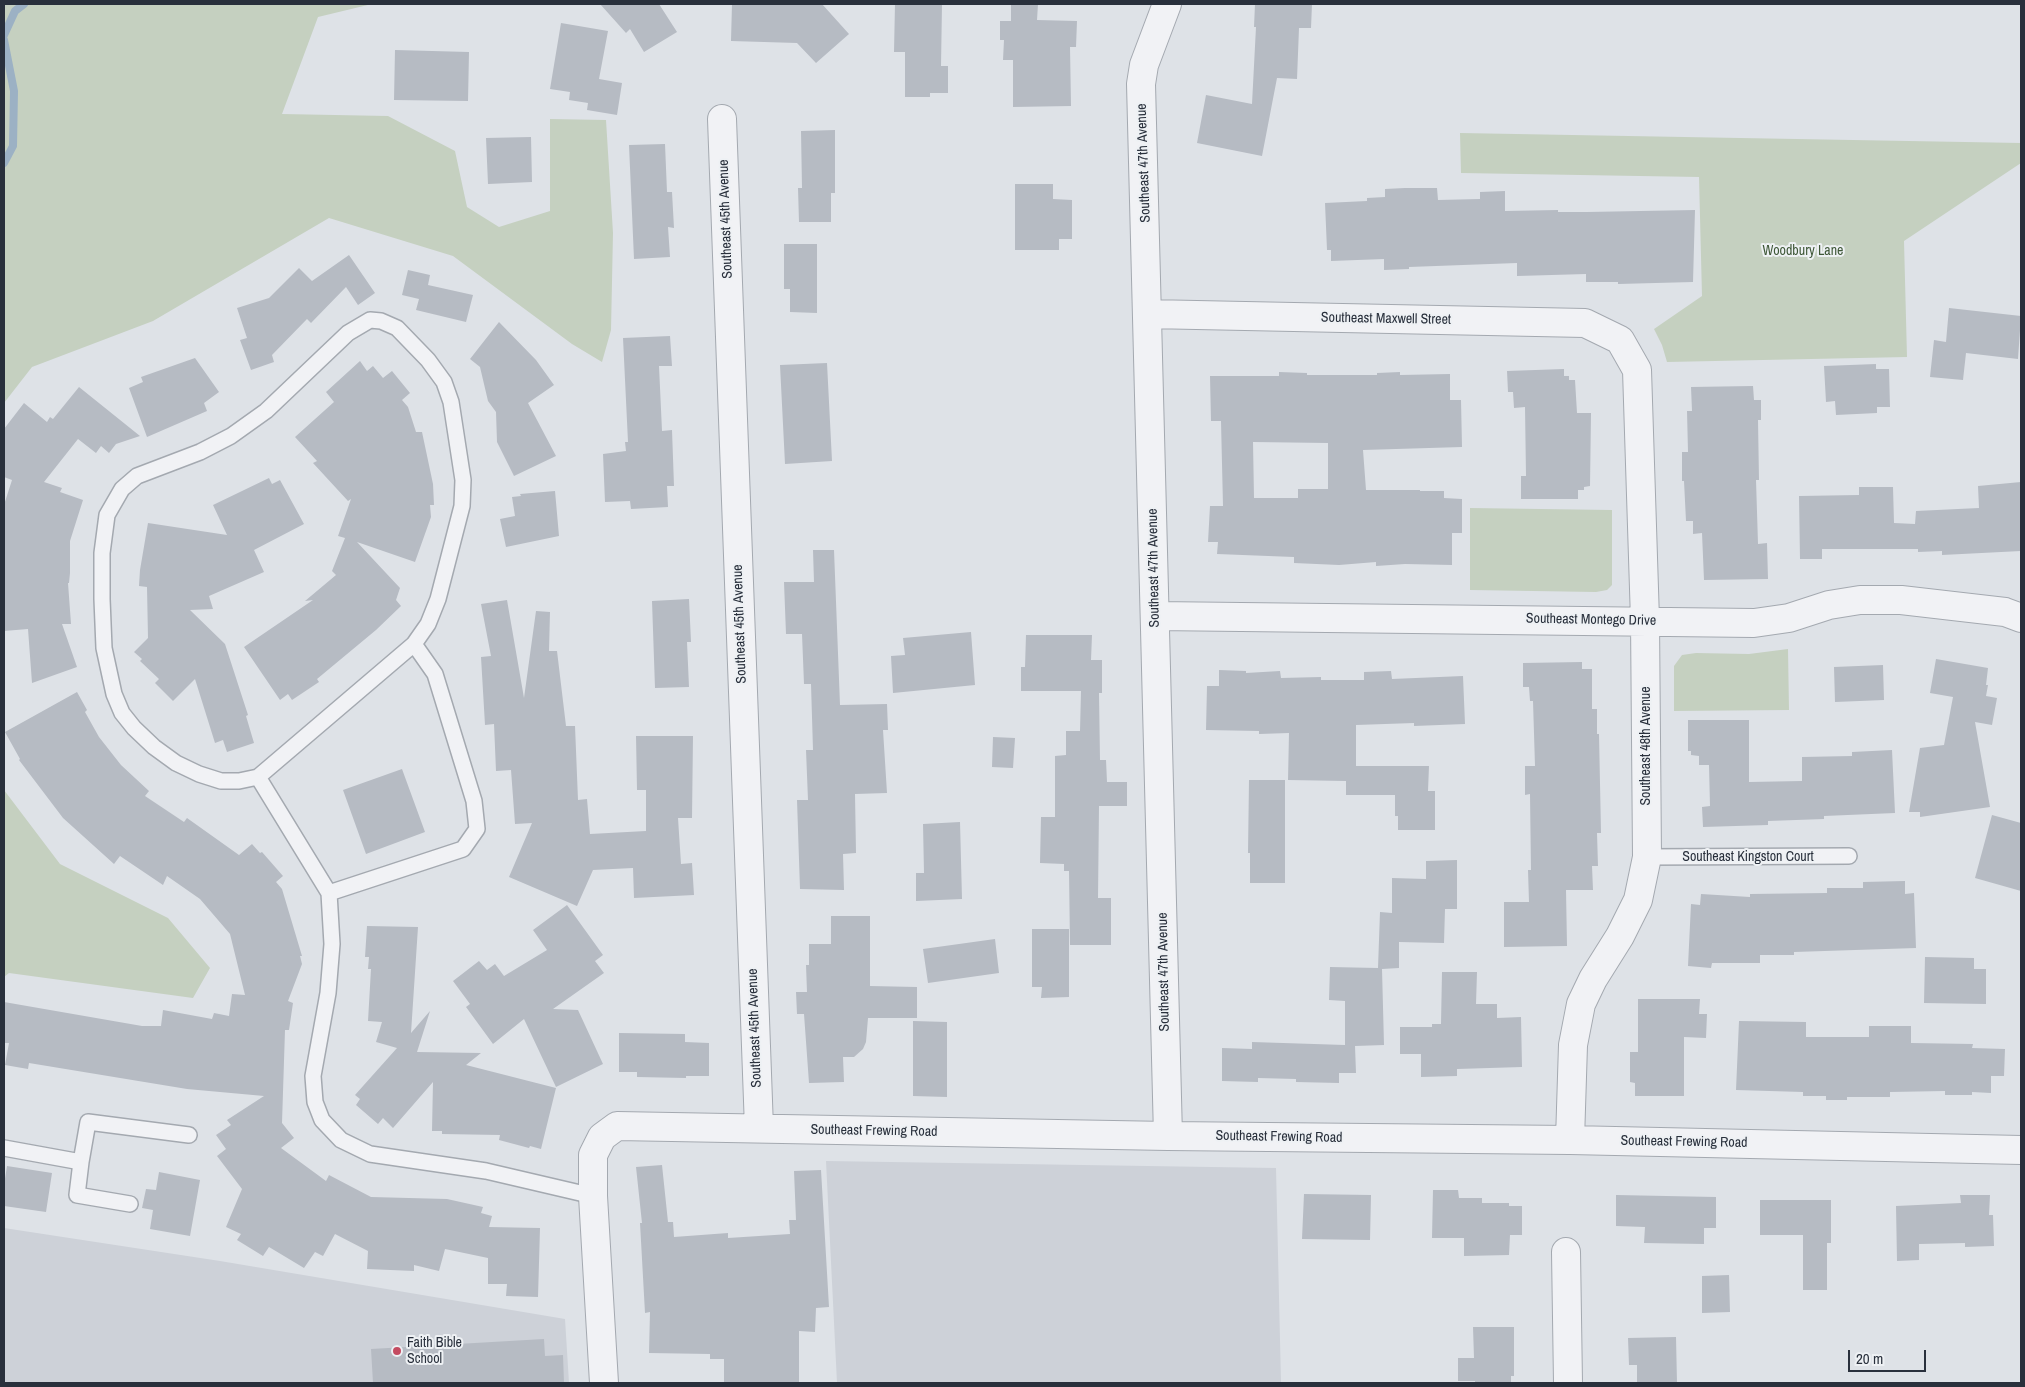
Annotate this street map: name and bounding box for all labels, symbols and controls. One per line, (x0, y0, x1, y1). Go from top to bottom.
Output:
street label: Southeast 47th Avenue (1134, 103, 1154, 223)
street label: Southeast 45th Avenue (716, 159, 736, 279)
park label: Woodbury Lane (1763, 243, 1843, 259)
street label: Southeast Maxwell Street (1321, 309, 1451, 329)
street label: Southeast 47th Avenue (1145, 508, 1163, 628)
street label: Southeast 45th Avenue (730, 564, 750, 684)
street label: Southeast Montego Drive (1526, 610, 1656, 630)
street label: Southeast 48th Avenue (1638, 686, 1654, 806)
street label: Southeast Kingston Court (1682, 849, 1814, 865)
street label: Southeast 47th Avenue (1155, 912, 1173, 1032)
street label: Southeast 45th Avenue (745, 968, 765, 1088)
street label: Southeast Frewing Road (810, 1121, 938, 1141)
street label: Southeast Frewing Road (1215, 1127, 1343, 1147)
street label: Southeast Frewing Road (1620, 1132, 1748, 1152)
place label: Faith Bible School (407, 1335, 462, 1368)
scale bar (1850, 1340, 1928, 1372)
marker: Faith Bible School (391, 1345, 403, 1357)
text: 20 m (1856, 1348, 1883, 1369)

